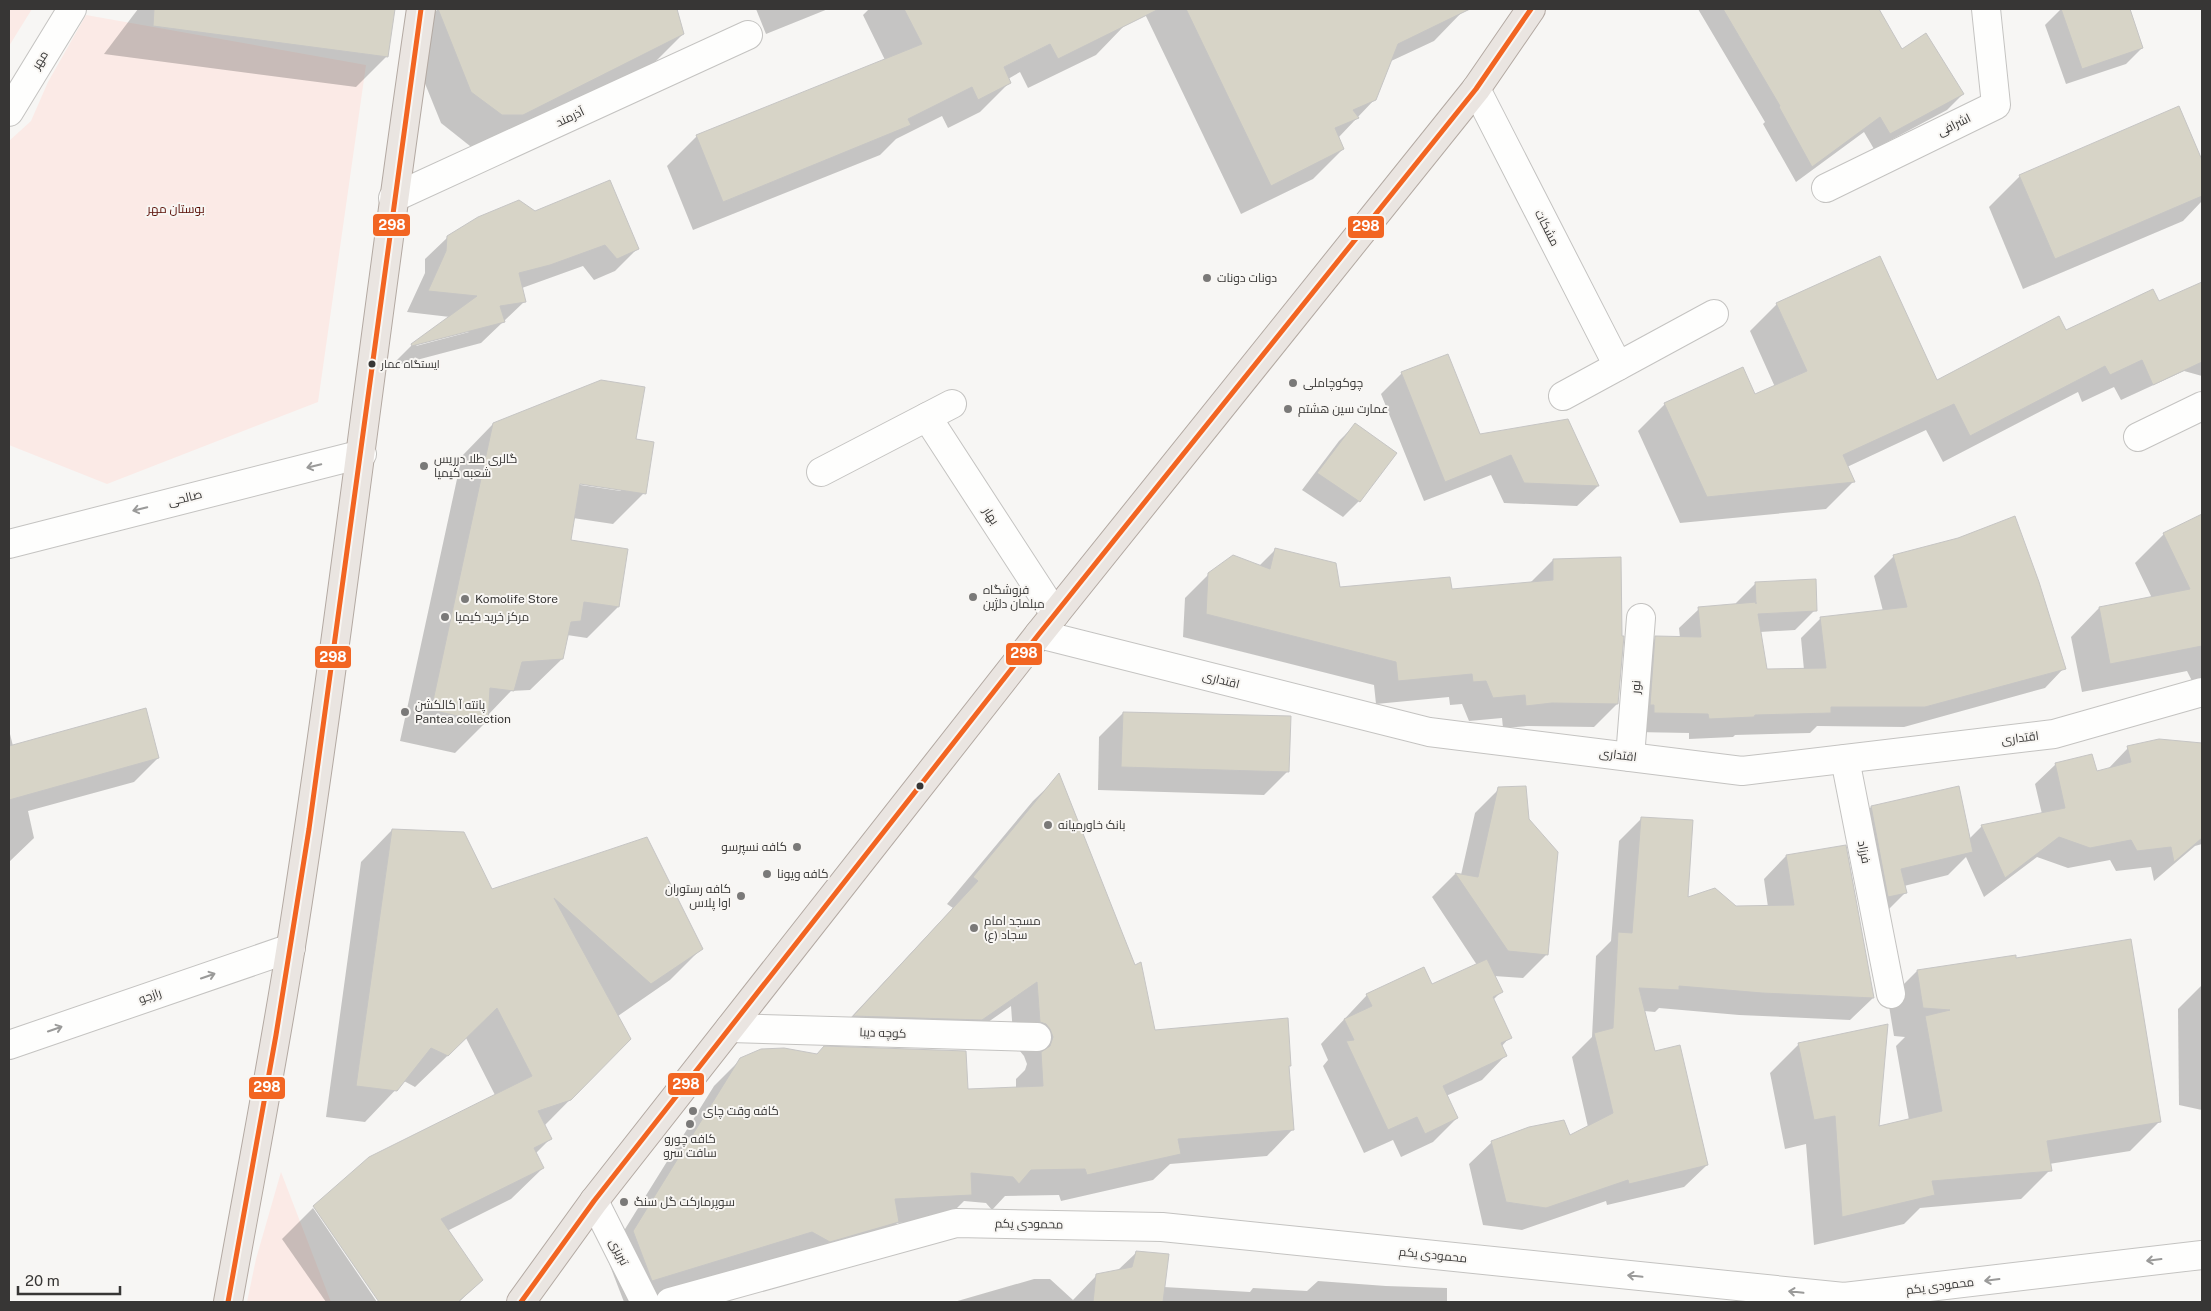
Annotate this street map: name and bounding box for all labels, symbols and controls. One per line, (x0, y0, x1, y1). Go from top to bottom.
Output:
street label: مهر (29, 48, 51, 73)
street label: آذرمند (554, 104, 587, 130)
street label: اشرافی (1935, 111, 1973, 139)
park label: بوستان مهر (146, 202, 205, 216)
street label: مشکات (1532, 207, 1562, 249)
line badge: 298 (372, 213, 411, 237)
line badge: 298 (1347, 215, 1385, 239)
text: 298 (378, 217, 406, 233)
text: 298 (1352, 218, 1380, 234)
place label: دونات دونات (1217, 271, 1277, 285)
marker: دونات دونات (1201, 272, 1213, 284)
place label: ایستگاه عمار (380, 358, 440, 371)
marker: ایستگاه عمار (367, 359, 377, 369)
place label: چوکوچاملی (1303, 376, 1363, 392)
marker: چوکوچاملی (1287, 377, 1299, 389)
place label: عمارت سین هشتم (1298, 402, 1388, 417)
marker: عمارت سین هشتم (1282, 403, 1294, 415)
place label: گالرى طلا درريس شعبه كيميا (434, 452, 517, 480)
marker: گالرى طلا درريس شعبه كيميا (418, 460, 430, 472)
one-way arrow (307, 462, 323, 471)
street label: صالحی (167, 487, 203, 509)
street label: بهار (980, 504, 1002, 527)
one-way arrow (132, 505, 148, 515)
place label: فروشگاه مبلمان دلژین (983, 583, 1045, 611)
marker: فروشگاه مبلمان دلژین (967, 591, 979, 603)
place label: Komolife Store (475, 592, 558, 606)
marker: Komolife Store (459, 593, 471, 605)
place label: مرکز خرید کیمیا (455, 610, 529, 624)
marker: مرکز خرید کیمیا (439, 611, 451, 623)
line badge: 298 (1005, 642, 1043, 666)
line badge: 298 (314, 645, 352, 669)
text: 298 (1010, 645, 1038, 661)
text: 298 (319, 649, 347, 665)
street label: اقتداری (1201, 669, 1241, 691)
street label: نور (1628, 680, 1643, 695)
place label: پانته آ کالکشن Pantea collection (415, 698, 511, 726)
marker: پانته آ کالکشن Pantea collection (399, 706, 411, 718)
street label: اقتداری (2000, 729, 2040, 747)
street label: اقتداری (1598, 746, 1638, 764)
unlabelled marker (915, 781, 925, 791)
place label: بانک خاورمیانه (1058, 818, 1125, 832)
marker: بانک خاورمیانه (1042, 819, 1054, 831)
street label: فرزاد (1855, 839, 1873, 865)
place label: کافه نسپرسو (721, 840, 787, 856)
marker: کافه نسپرسو (791, 841, 803, 853)
place label: کافه ویونا (777, 867, 829, 881)
marker: کافه ویونا (761, 868, 773, 880)
place label: کافه رستوران اوا پلاس (665, 882, 731, 912)
marker: کافه رستوران اوا پلاس (735, 890, 747, 902)
place label: مسجد امام سجاد (ع) (984, 914, 1041, 943)
marker: مسجد امام سجاد (ع) (968, 922, 980, 934)
one-way arrow (200, 971, 216, 980)
street label: رازجو (137, 986, 163, 1006)
one-way arrow (47, 1024, 62, 1033)
street label: کوچه دیبا (859, 1025, 907, 1043)
line badge: 298 (667, 1072, 705, 1096)
line badge: 298 (248, 1076, 286, 1100)
text: 298 (672, 1076, 700, 1092)
text: 298 (253, 1079, 281, 1095)
place label: کافه وقت چای (703, 1104, 779, 1120)
marker: کافه وقت چای (687, 1105, 699, 1117)
marker: کافه چورو سافت سرو (684, 1118, 696, 1130)
place label: کافه چورو سافت سرو (663, 1132, 717, 1160)
place label: سوپرمارکت گل سنگ (634, 1195, 735, 1211)
marker: سوپرمارکت گل سنگ (618, 1196, 630, 1208)
street label: محمودی یکم (995, 1216, 1063, 1233)
street label: تبریزی (606, 1236, 632, 1268)
street label: محمودی یکم (1398, 1244, 1468, 1267)
one-way arrow (2146, 1255, 2162, 1265)
scale bar (18, 1264, 120, 1296)
one-way arrow (1627, 1271, 1643, 1280)
text: 20 m (25, 1272, 60, 1289)
street label: محمودی یکم (1905, 1275, 1975, 1298)
one-way arrow (1985, 1275, 2001, 1285)
one-way arrow (1789, 1287, 1805, 1297)

